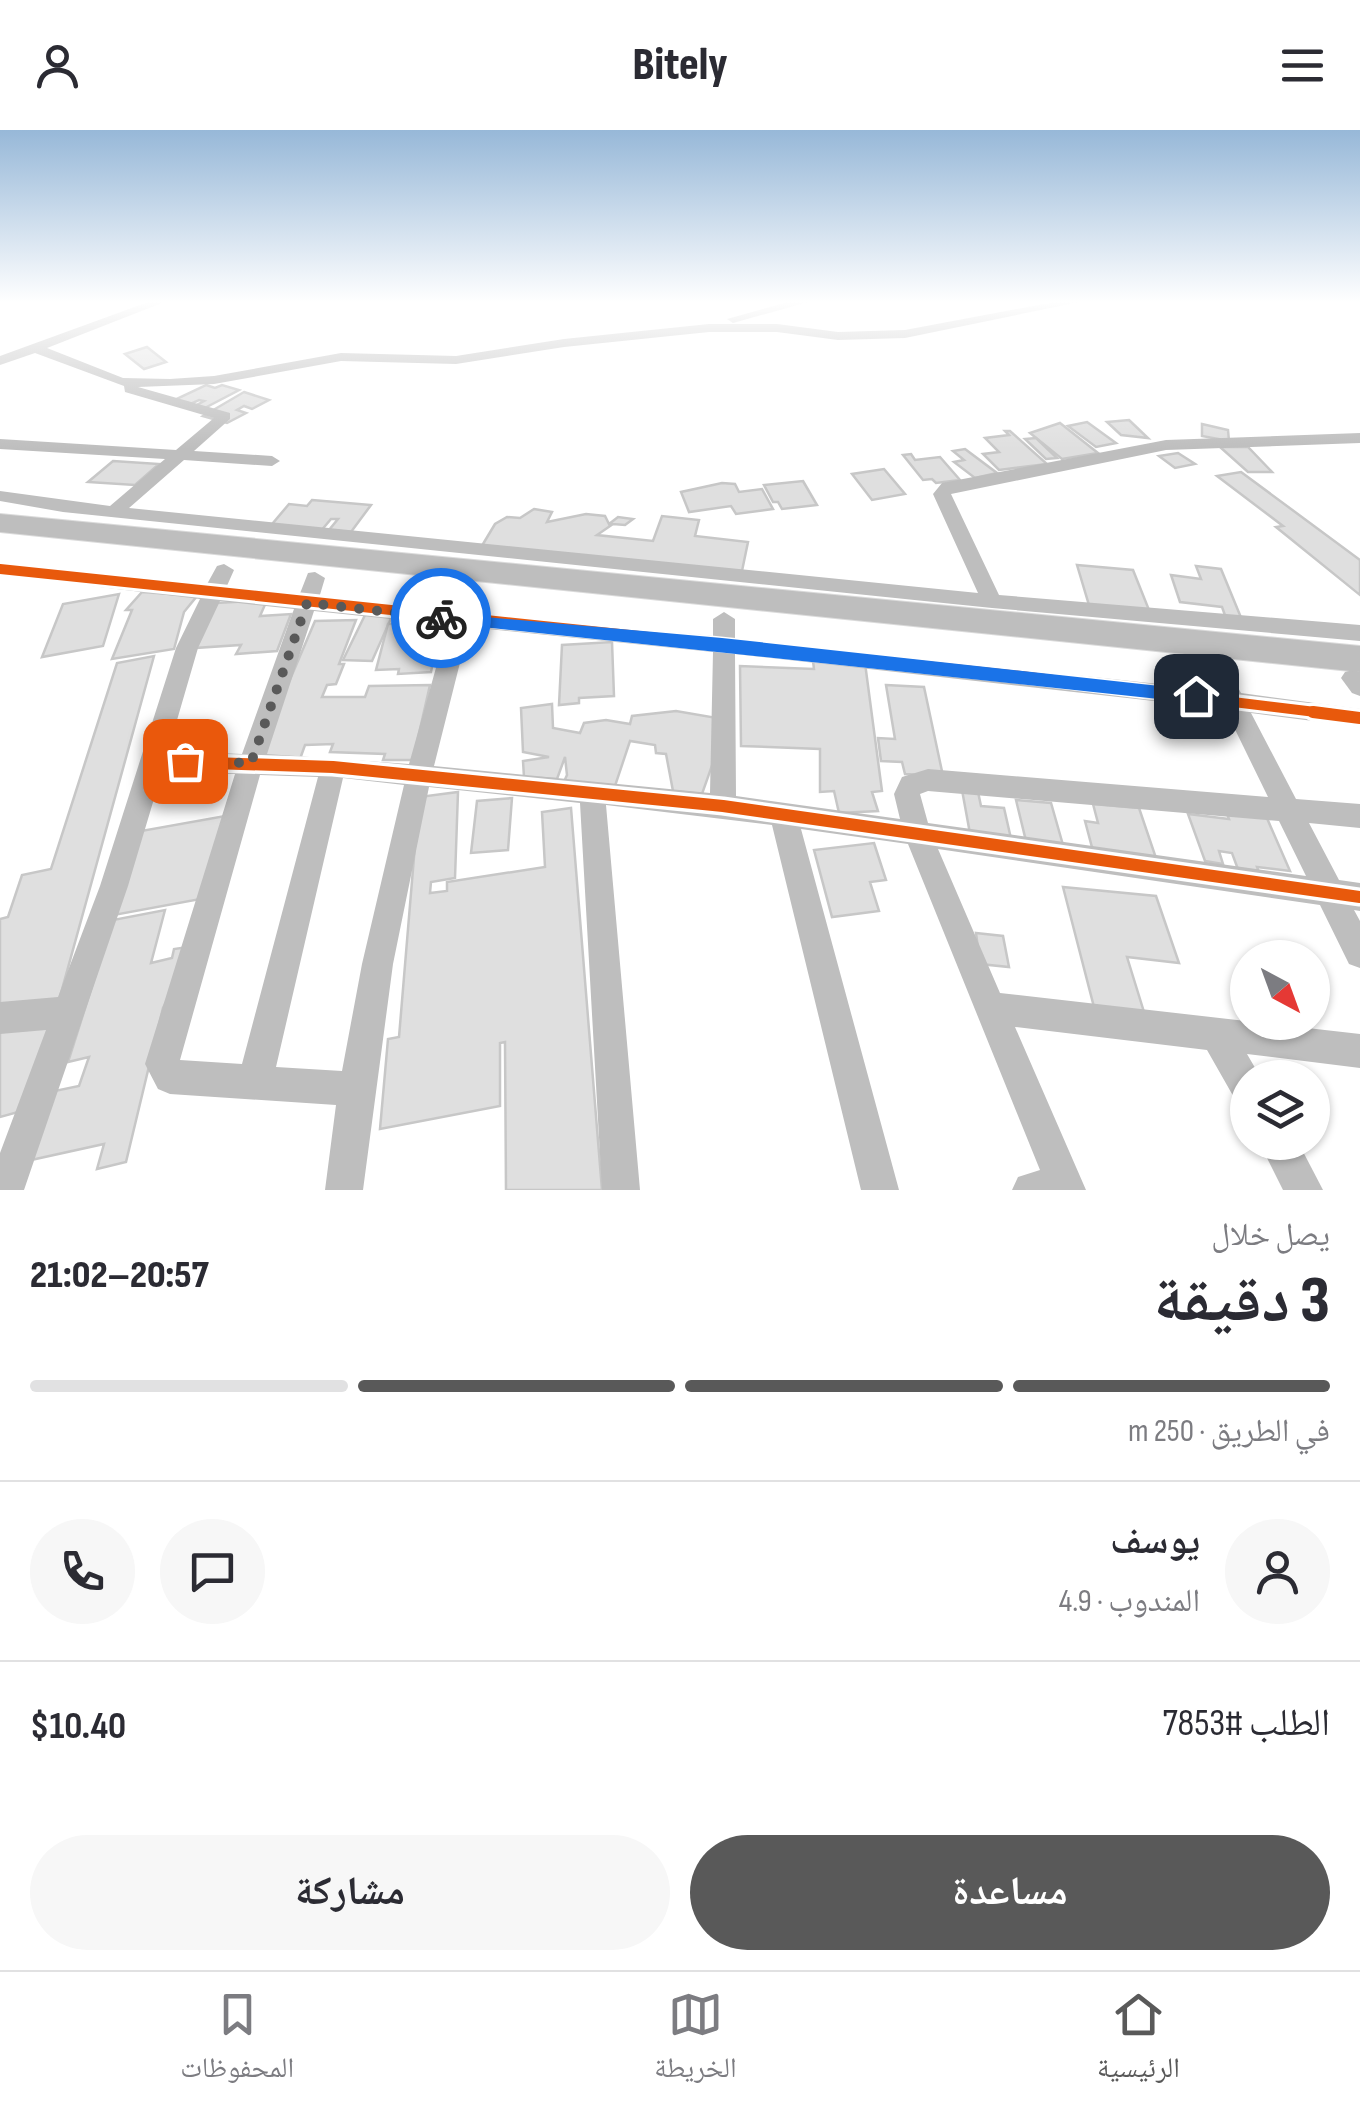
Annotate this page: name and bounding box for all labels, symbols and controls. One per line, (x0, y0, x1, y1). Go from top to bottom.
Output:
icon: person (30, 38, 85, 93)
text: Bitely (632, 38, 728, 93)
icon: menu (1275, 38, 1330, 93)
courier (391, 568, 491, 668)
icon: bike (414, 591, 469, 646)
pin (1154, 654, 1239, 739)
icon: home (1169, 669, 1224, 724)
pin (143, 719, 228, 804)
icon: bag (158, 734, 213, 789)
north arrow (1230, 940, 1330, 1040)
map controls (1230, 940, 1330, 1160)
button: layers (1230, 1060, 1330, 1160)
text: يصل خلال (1211, 1216, 1330, 1255)
text: 20:57–21:02 (30, 1253, 209, 1298)
text: 3 دقيقة (1154, 1263, 1330, 1341)
text: في الطريق · 250 m (1128, 1412, 1330, 1451)
button: phone (30, 1519, 135, 1624)
button: chat (160, 1519, 265, 1624)
text: يوسف (1110, 1519, 1200, 1564)
button: person (1225, 1519, 1330, 1624)
text: المندوب · 4.9 (1059, 1582, 1200, 1621)
text: الطلب #7853 (1162, 1701, 1330, 1746)
text: $10.40 (30, 1704, 126, 1749)
button: مشاركة (30, 1835, 670, 1950)
button: مساعدة (690, 1835, 1330, 1950)
tab: المحفوظات (180, 1987, 294, 2095)
tab: الخريطة (654, 1987, 737, 2095)
tab: الرئيسية (1097, 1987, 1180, 2095)

